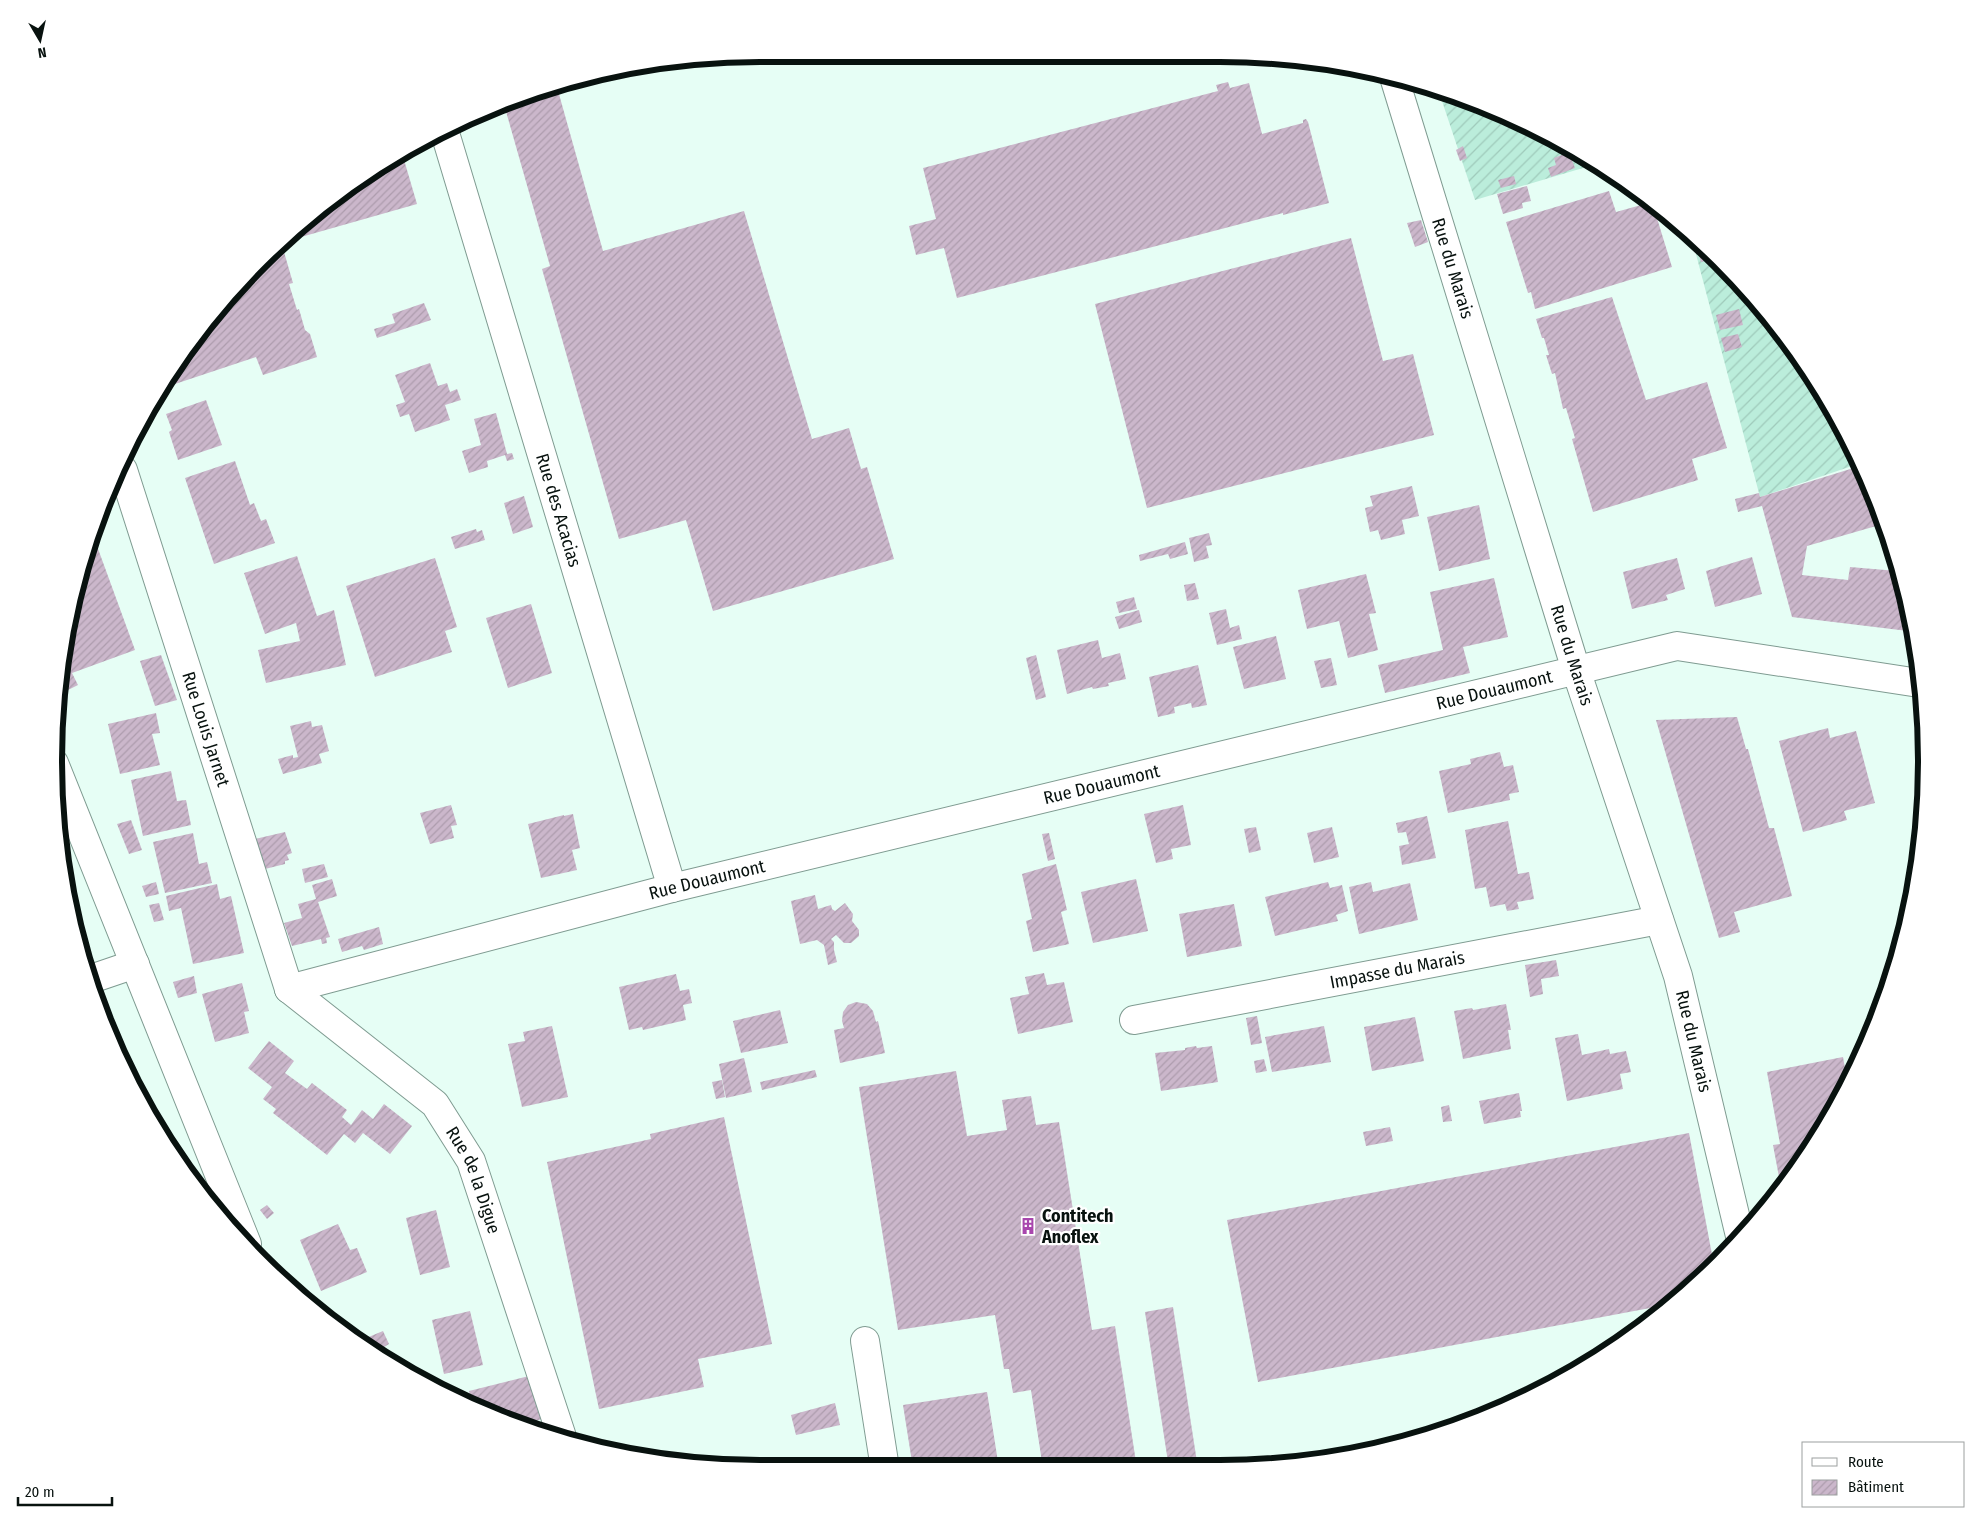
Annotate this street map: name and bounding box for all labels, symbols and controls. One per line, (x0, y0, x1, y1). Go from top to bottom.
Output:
north arrow (15, 15, 65, 65)
text: N (36, 43, 47, 61)
street label: Rue du Marais (1427, 215, 1479, 321)
street label: Rue des Acacias (531, 451, 586, 570)
street label: Rue du Marais (1546, 602, 1598, 709)
street label: Rue Douaumont (1434, 665, 1555, 715)
street label: Rue Louis Jarnet (177, 669, 235, 790)
street label: Rue Douaumont (1041, 760, 1162, 809)
street label: Rue Douaumont (647, 855, 767, 905)
street label: Impasse du Marais (1328, 946, 1467, 993)
street label: Rue du Marais (1671, 988, 1716, 1095)
street label: Rue de la Digue (441, 1123, 505, 1237)
place label: Contitech Anoflex (1041, 1205, 1114, 1248)
building icon: Contitech Anoflex (1018, 1216, 1038, 1236)
legend (1802, 1442, 1965, 1507)
text: Route (1848, 1453, 1884, 1471)
scale bar (18, 1474, 111, 1506)
text: Bâtiment (1848, 1478, 1904, 1496)
text: 20 m (25, 1483, 55, 1501)

